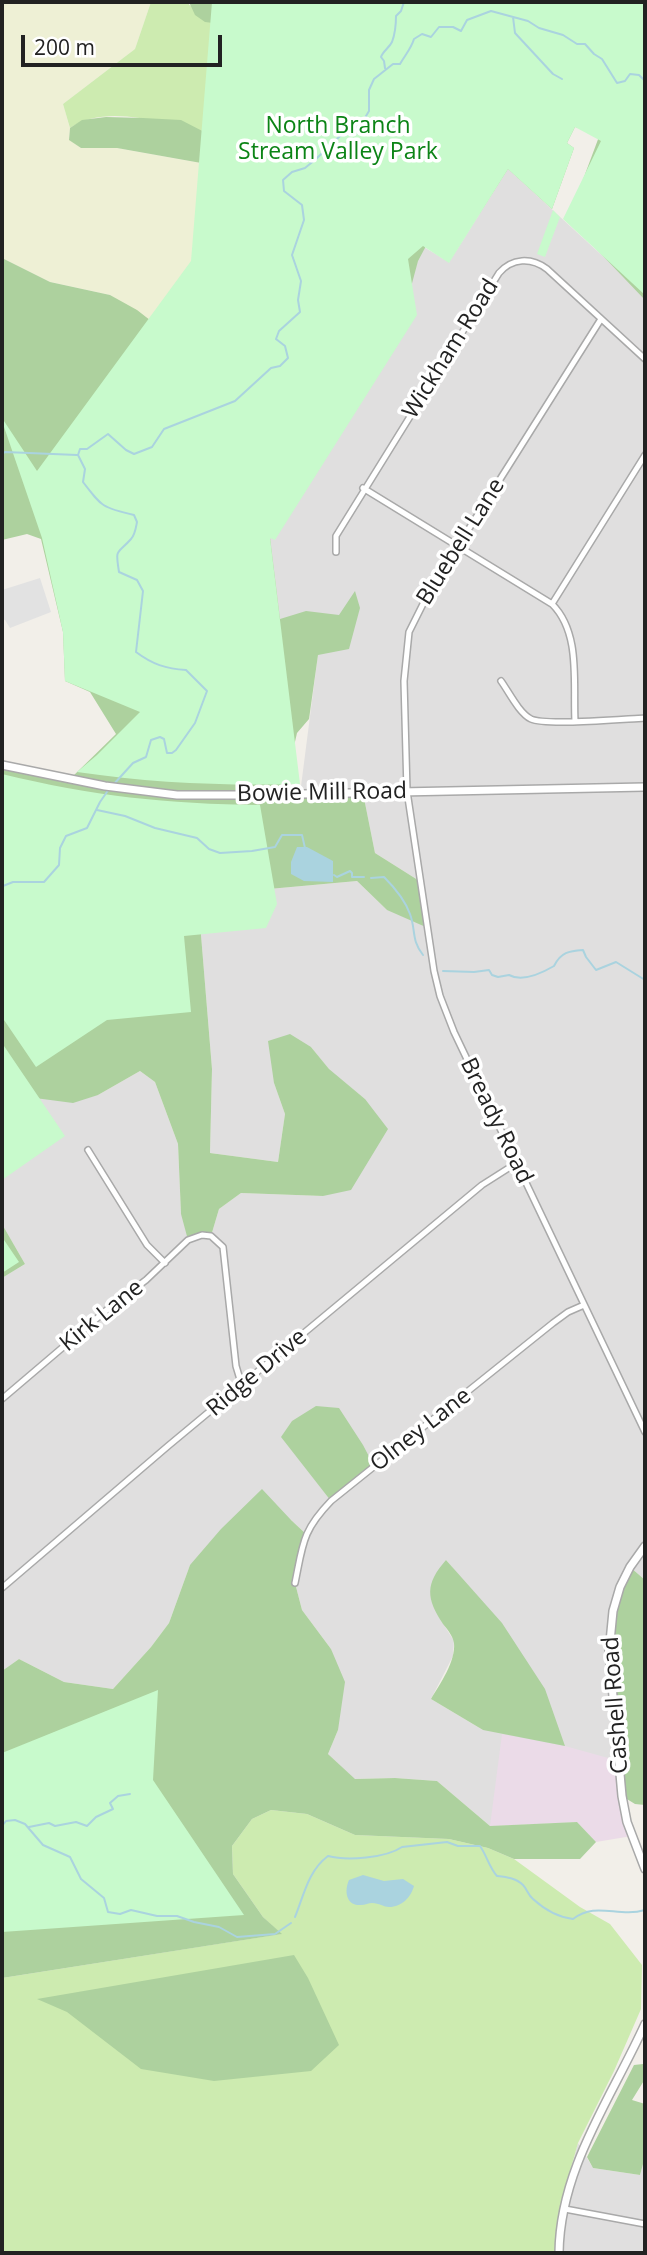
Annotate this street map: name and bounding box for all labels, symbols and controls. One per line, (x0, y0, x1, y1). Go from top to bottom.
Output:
scale bar (24, 21, 226, 65)
text: 200 m (34, 33, 95, 61)
park label: North Branch Stream Valley Park (238, 112, 438, 166)
street label: Wickham Road (397, 274, 505, 424)
street label: Bluebell Lane (411, 474, 511, 610)
street label: Bowie Mill Road (237, 778, 407, 808)
street label: Bready Road (454, 1054, 538, 1188)
street label: Kirk Lane (55, 1274, 149, 1358)
street label: Ridge Drive (201, 1323, 313, 1423)
street label: Olney Lane (365, 1382, 477, 1478)
street label: Cashell Road (597, 1635, 635, 1775)

